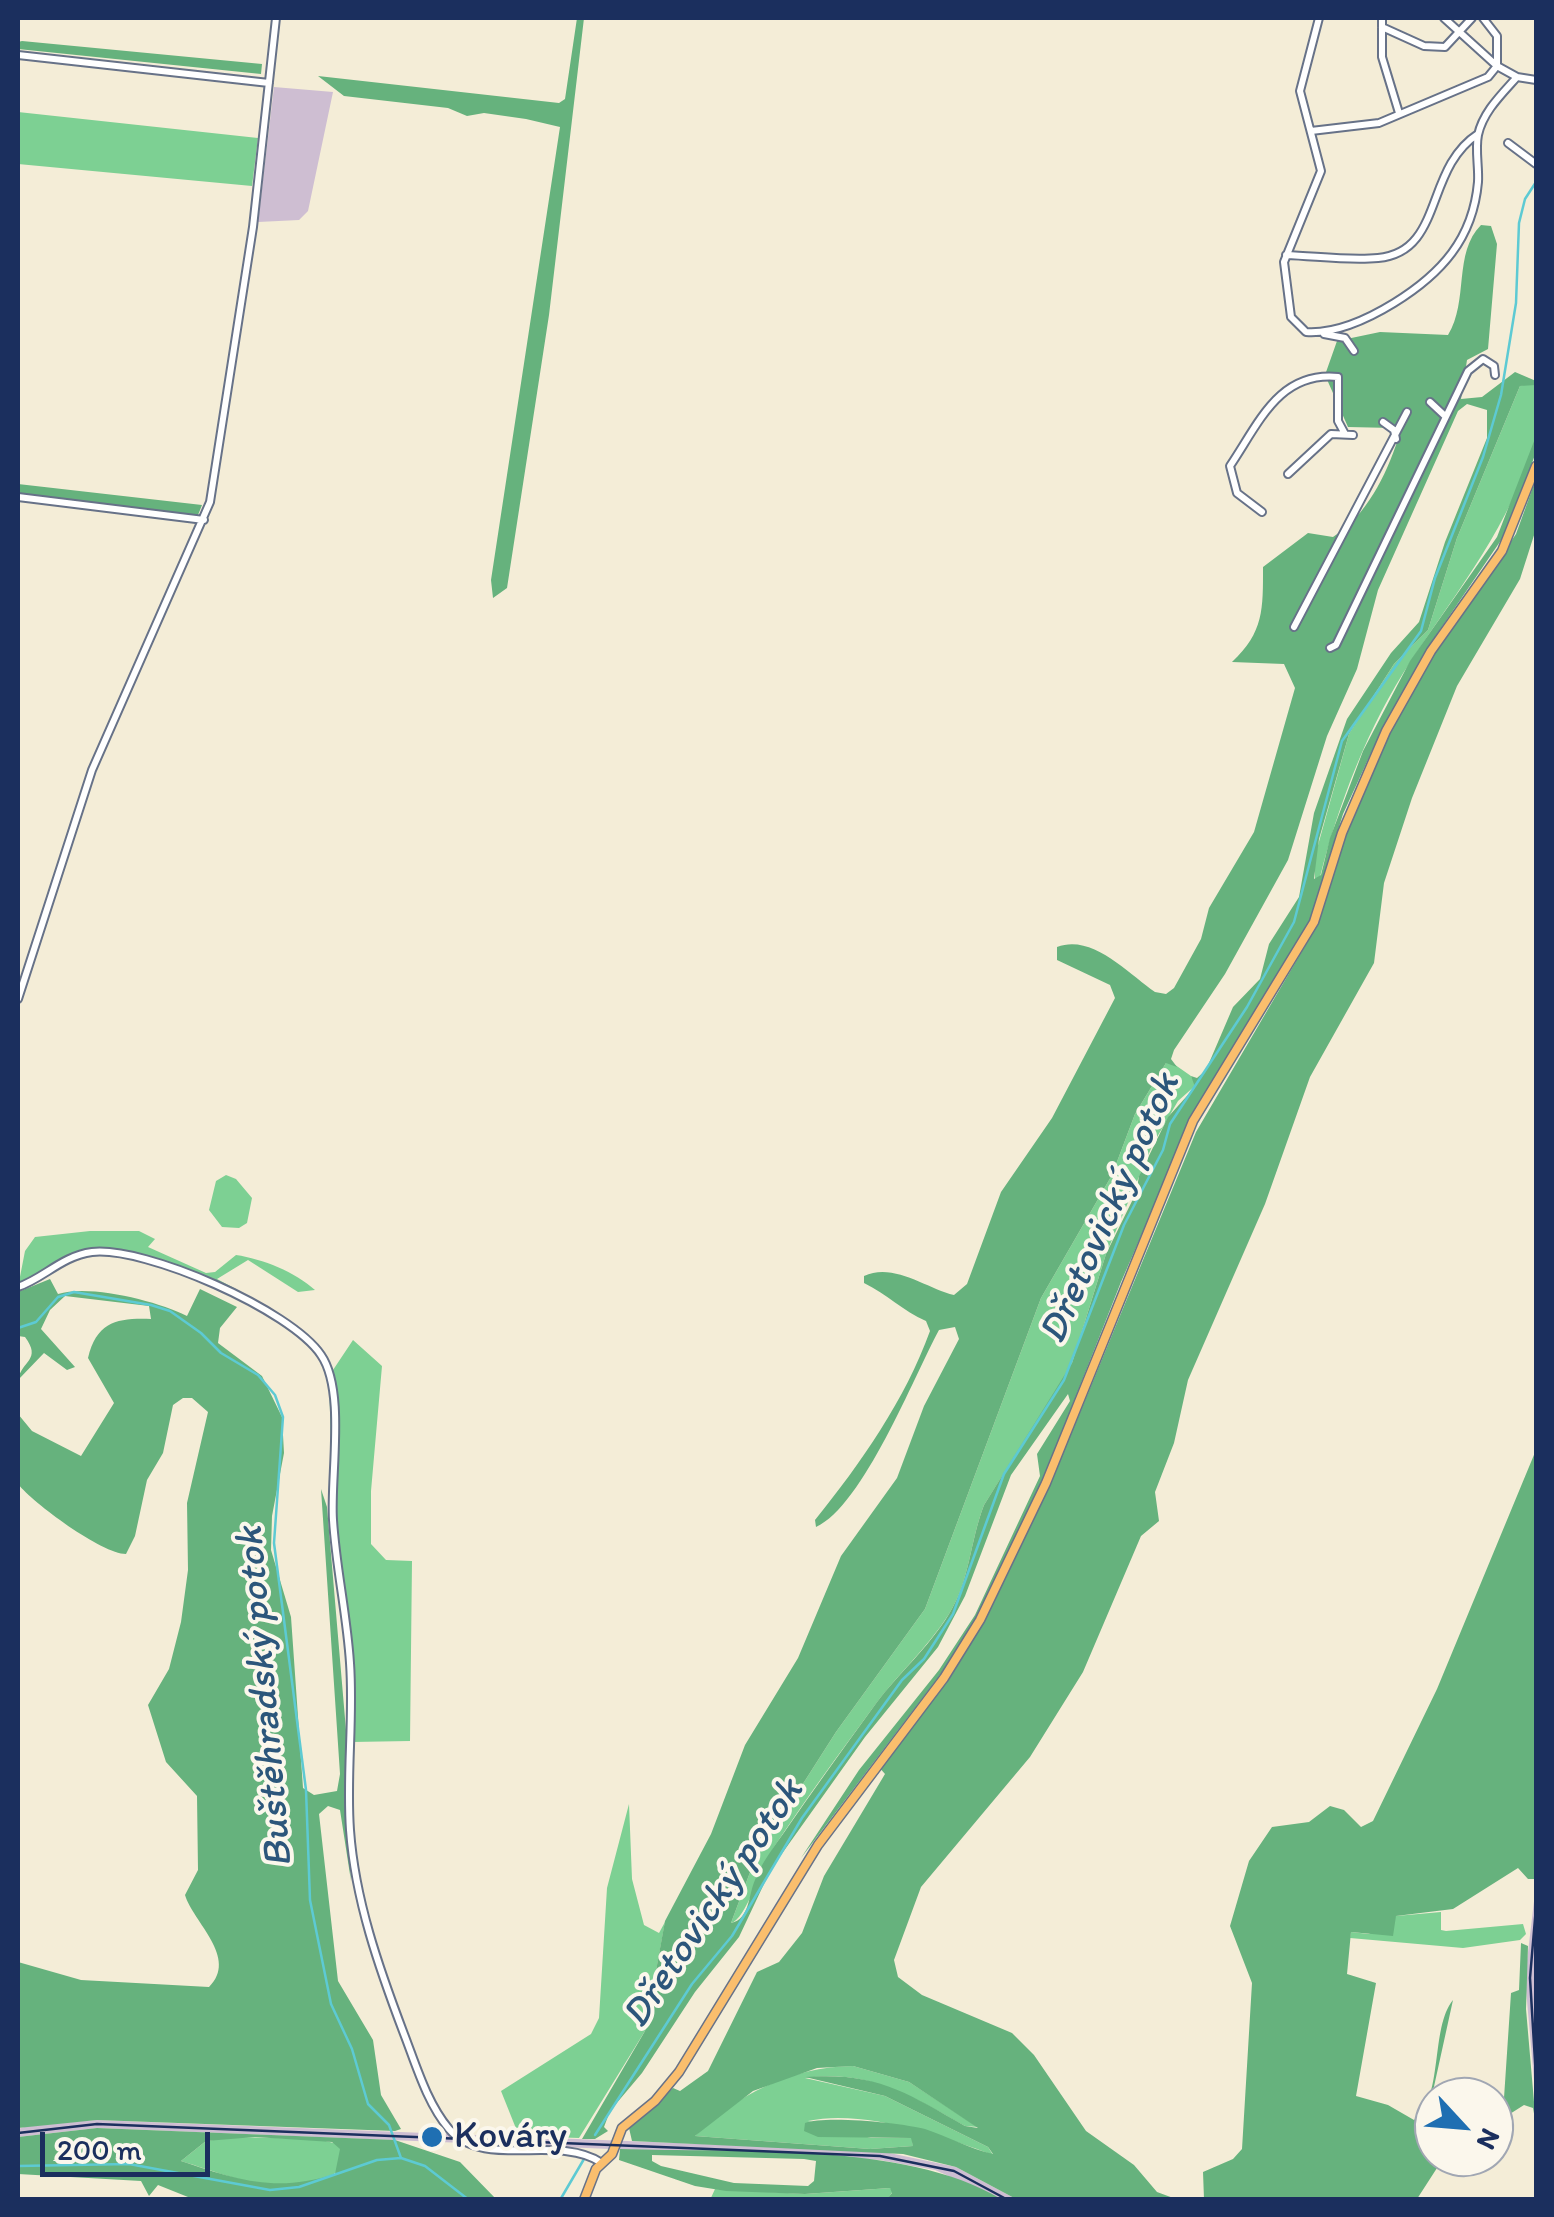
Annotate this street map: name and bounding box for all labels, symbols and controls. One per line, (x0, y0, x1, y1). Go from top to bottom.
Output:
water label: Dřetovický potok (1030, 1067, 1192, 1351)
water label: Buštěhradský potok (227, 1525, 305, 1869)
water label: Dřetovický potok (613, 1770, 815, 2038)
north arrow (1414, 2077, 1514, 2177)
scale bar (45, 2112, 215, 2174)
place label: Kováry (454, 2114, 567, 2160)
text: N (1470, 2123, 1509, 2155)
marker: Kováry (419, 2124, 445, 2150)
text: 200 m (57, 2131, 142, 2168)

